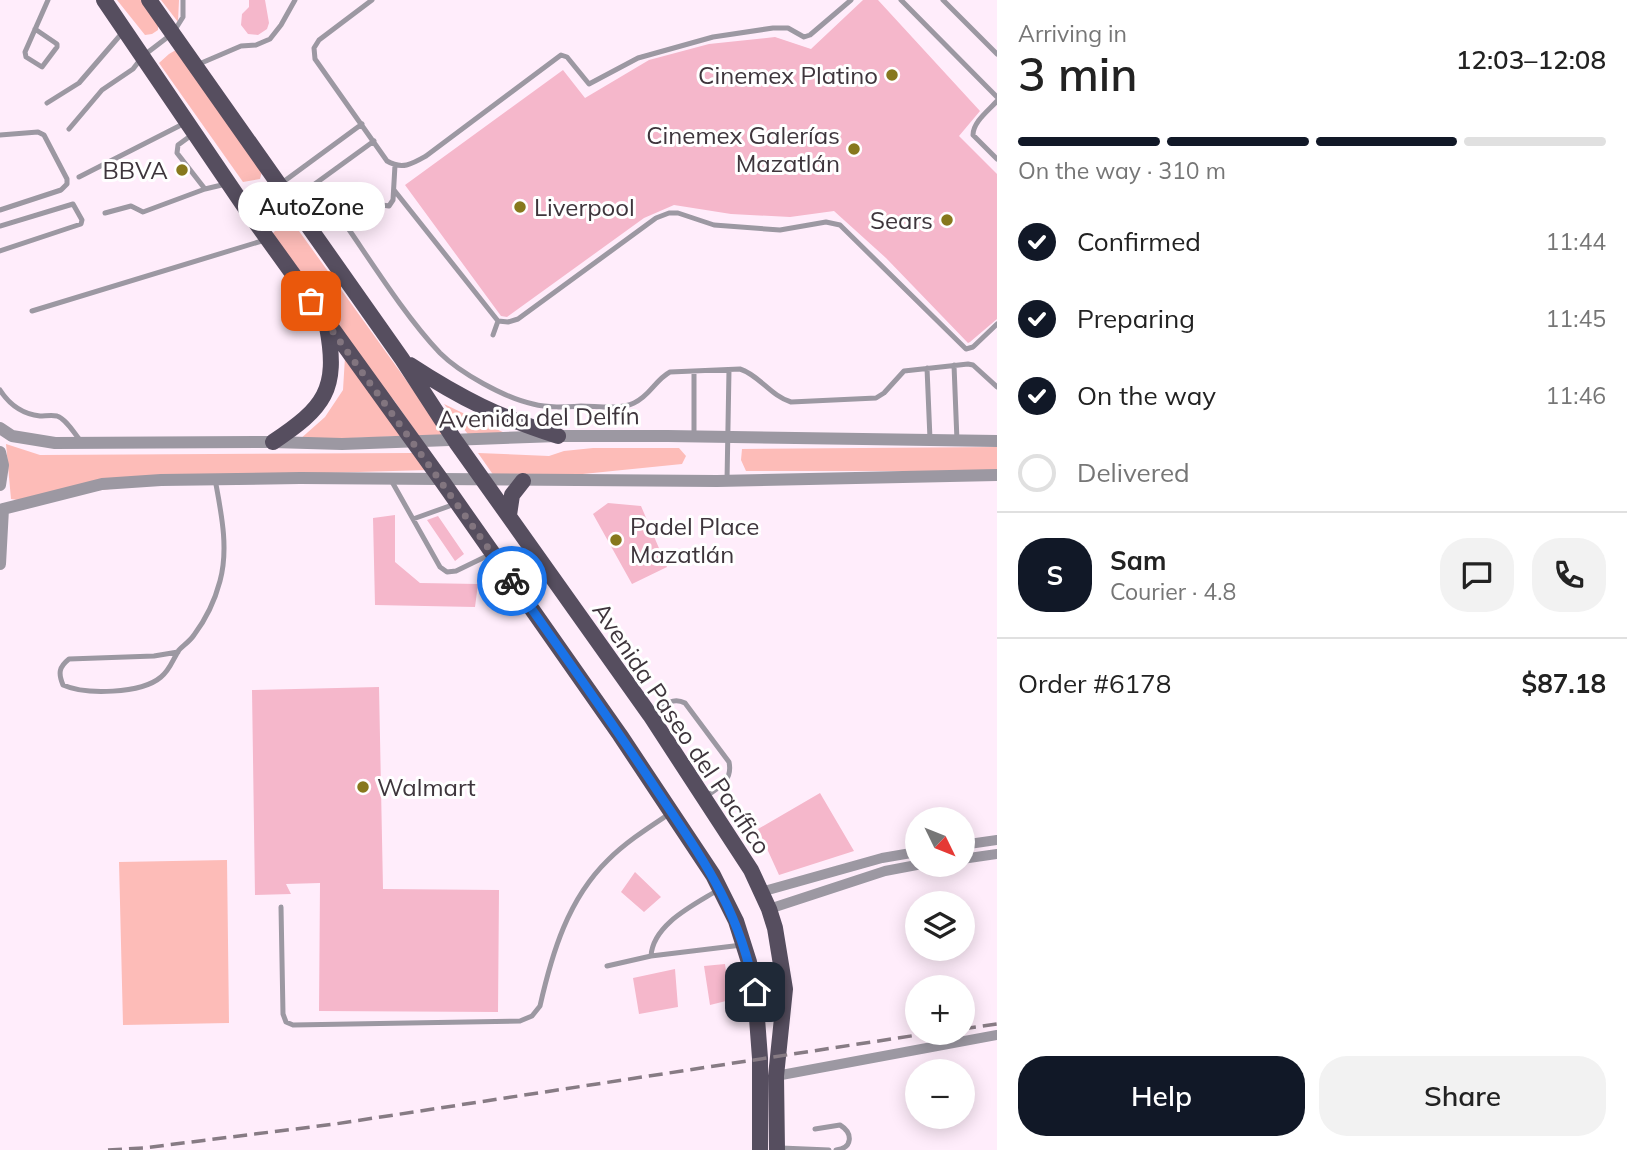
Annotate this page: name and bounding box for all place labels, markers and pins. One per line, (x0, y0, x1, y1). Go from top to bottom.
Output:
place label: Cinemex Platino (698, 60, 878, 90)
marker: Cinemex Platino (884, 67, 900, 83)
place label: Cinemex Galerías Mazatlán (646, 120, 840, 178)
marker: Cinemex Galerías Mazatlán (846, 141, 862, 157)
place label: BBVA (103, 155, 168, 185)
marker: BBVA (174, 162, 190, 178)
callout: AutoZone (238, 182, 384, 231)
place label: Liverpool (534, 192, 635, 222)
marker: Liverpool (512, 199, 528, 215)
place label: Sears (870, 205, 933, 235)
marker: Sears (939, 212, 955, 228)
pin (281, 271, 341, 331)
place label: Padel Place Mazatlán (630, 511, 759, 569)
marker: Padel Place Mazatlán (608, 532, 624, 548)
place label: Walmart (377, 772, 476, 802)
marker: Walmart (355, 779, 371, 795)
pin (725, 962, 785, 1022)

